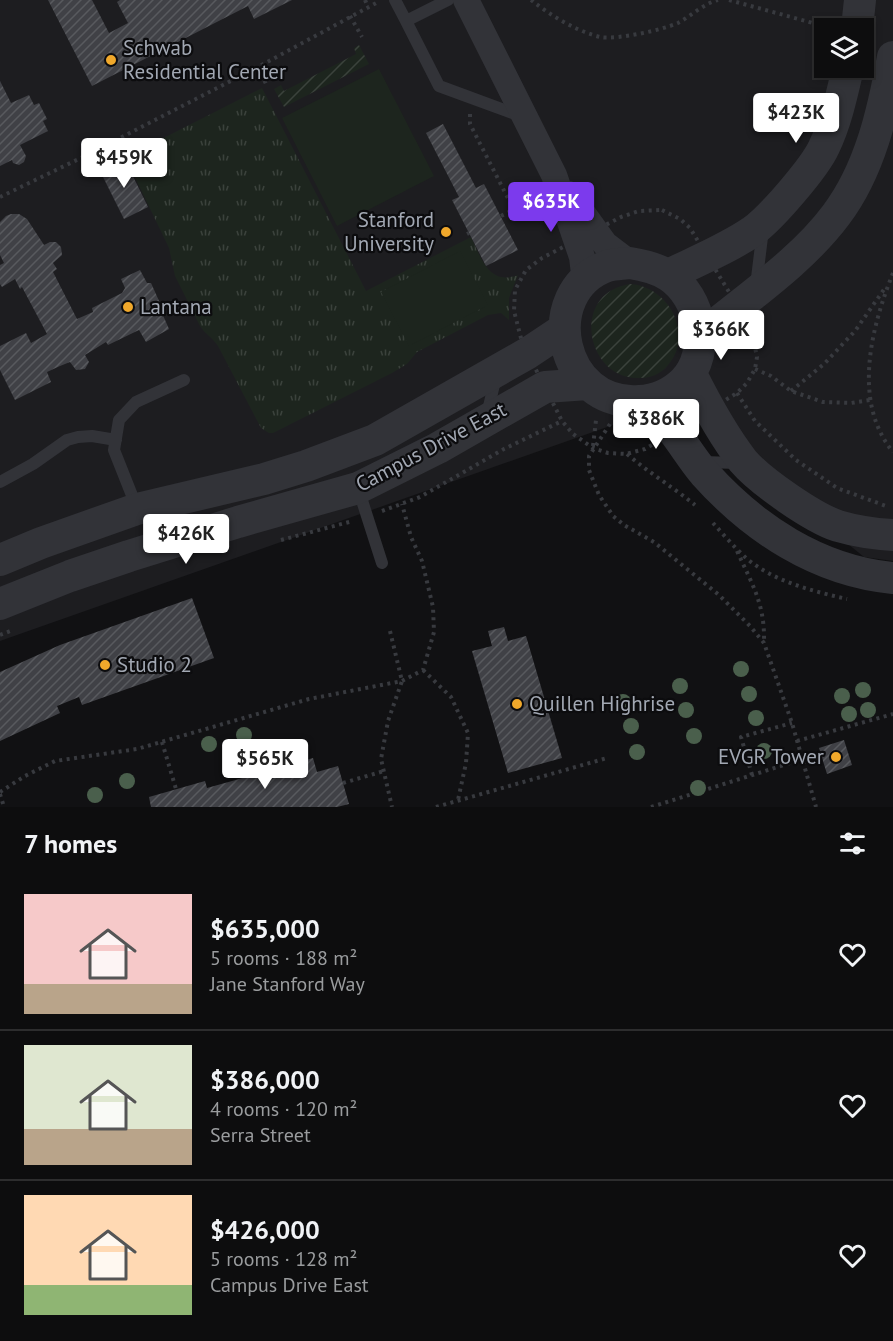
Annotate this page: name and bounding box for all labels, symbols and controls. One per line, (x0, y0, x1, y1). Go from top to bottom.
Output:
map controls (814, 18, 874, 78)
button: layers (814, 18, 874, 78)
place label: Schwab Residential Center (123, 34, 286, 85)
marker: Schwab Residential Center (104, 53, 118, 67)
pin: $423K (754, 93, 838, 144)
text: $423K (767, 99, 825, 125)
pin: $459K (82, 138, 166, 189)
text: $459K (95, 144, 153, 170)
pin: $635K (509, 182, 593, 233)
text: $635K (522, 188, 580, 214)
place label: Stanford University (344, 206, 434, 257)
marker: Stanford University (439, 225, 453, 239)
place label: Lantana (140, 293, 212, 320)
marker: Lantana (121, 300, 135, 314)
pin: $366K (679, 310, 763, 361)
text: $366K (692, 316, 750, 342)
street label: Campus Drive East (351, 396, 511, 498)
pin: $386K (614, 399, 698, 450)
text: $386K (627, 405, 685, 431)
pin: $426K (144, 514, 228, 565)
text: $426K (157, 520, 215, 546)
place label: Studio 2 (117, 651, 192, 678)
marker: Studio 2 (98, 658, 112, 672)
place label: Quillen Highrise (529, 690, 675, 717)
marker: Quillen Highrise (510, 697, 524, 711)
pin: $565K (223, 739, 307, 790)
place label: EVGR Tower (718, 743, 824, 770)
text: $565K (236, 745, 294, 771)
marker: EVGR Tower (829, 750, 843, 764)
text: 7 homes (24, 827, 117, 860)
icon: filters (836, 827, 869, 860)
text: $635,000 (210, 912, 320, 945)
icon: home (72, 918, 144, 990)
icon: heart (836, 938, 869, 971)
text: 5 rooms · 188 m² (210, 945, 357, 971)
text: Jane Stanford Way (210, 971, 365, 997)
text: $386,000 (210, 1063, 320, 1096)
icon: home (72, 1069, 144, 1141)
icon: heart (836, 1089, 869, 1122)
text: 4 rooms · 120 m² (210, 1096, 357, 1122)
text: Serra Street (210, 1122, 311, 1148)
text: $426,000 (210, 1213, 320, 1246)
icon: home (72, 1219, 144, 1291)
icon: heart (836, 1239, 869, 1272)
text: 5 rooms · 128 m² (210, 1246, 357, 1272)
text: Campus Drive East (210, 1272, 369, 1298)

